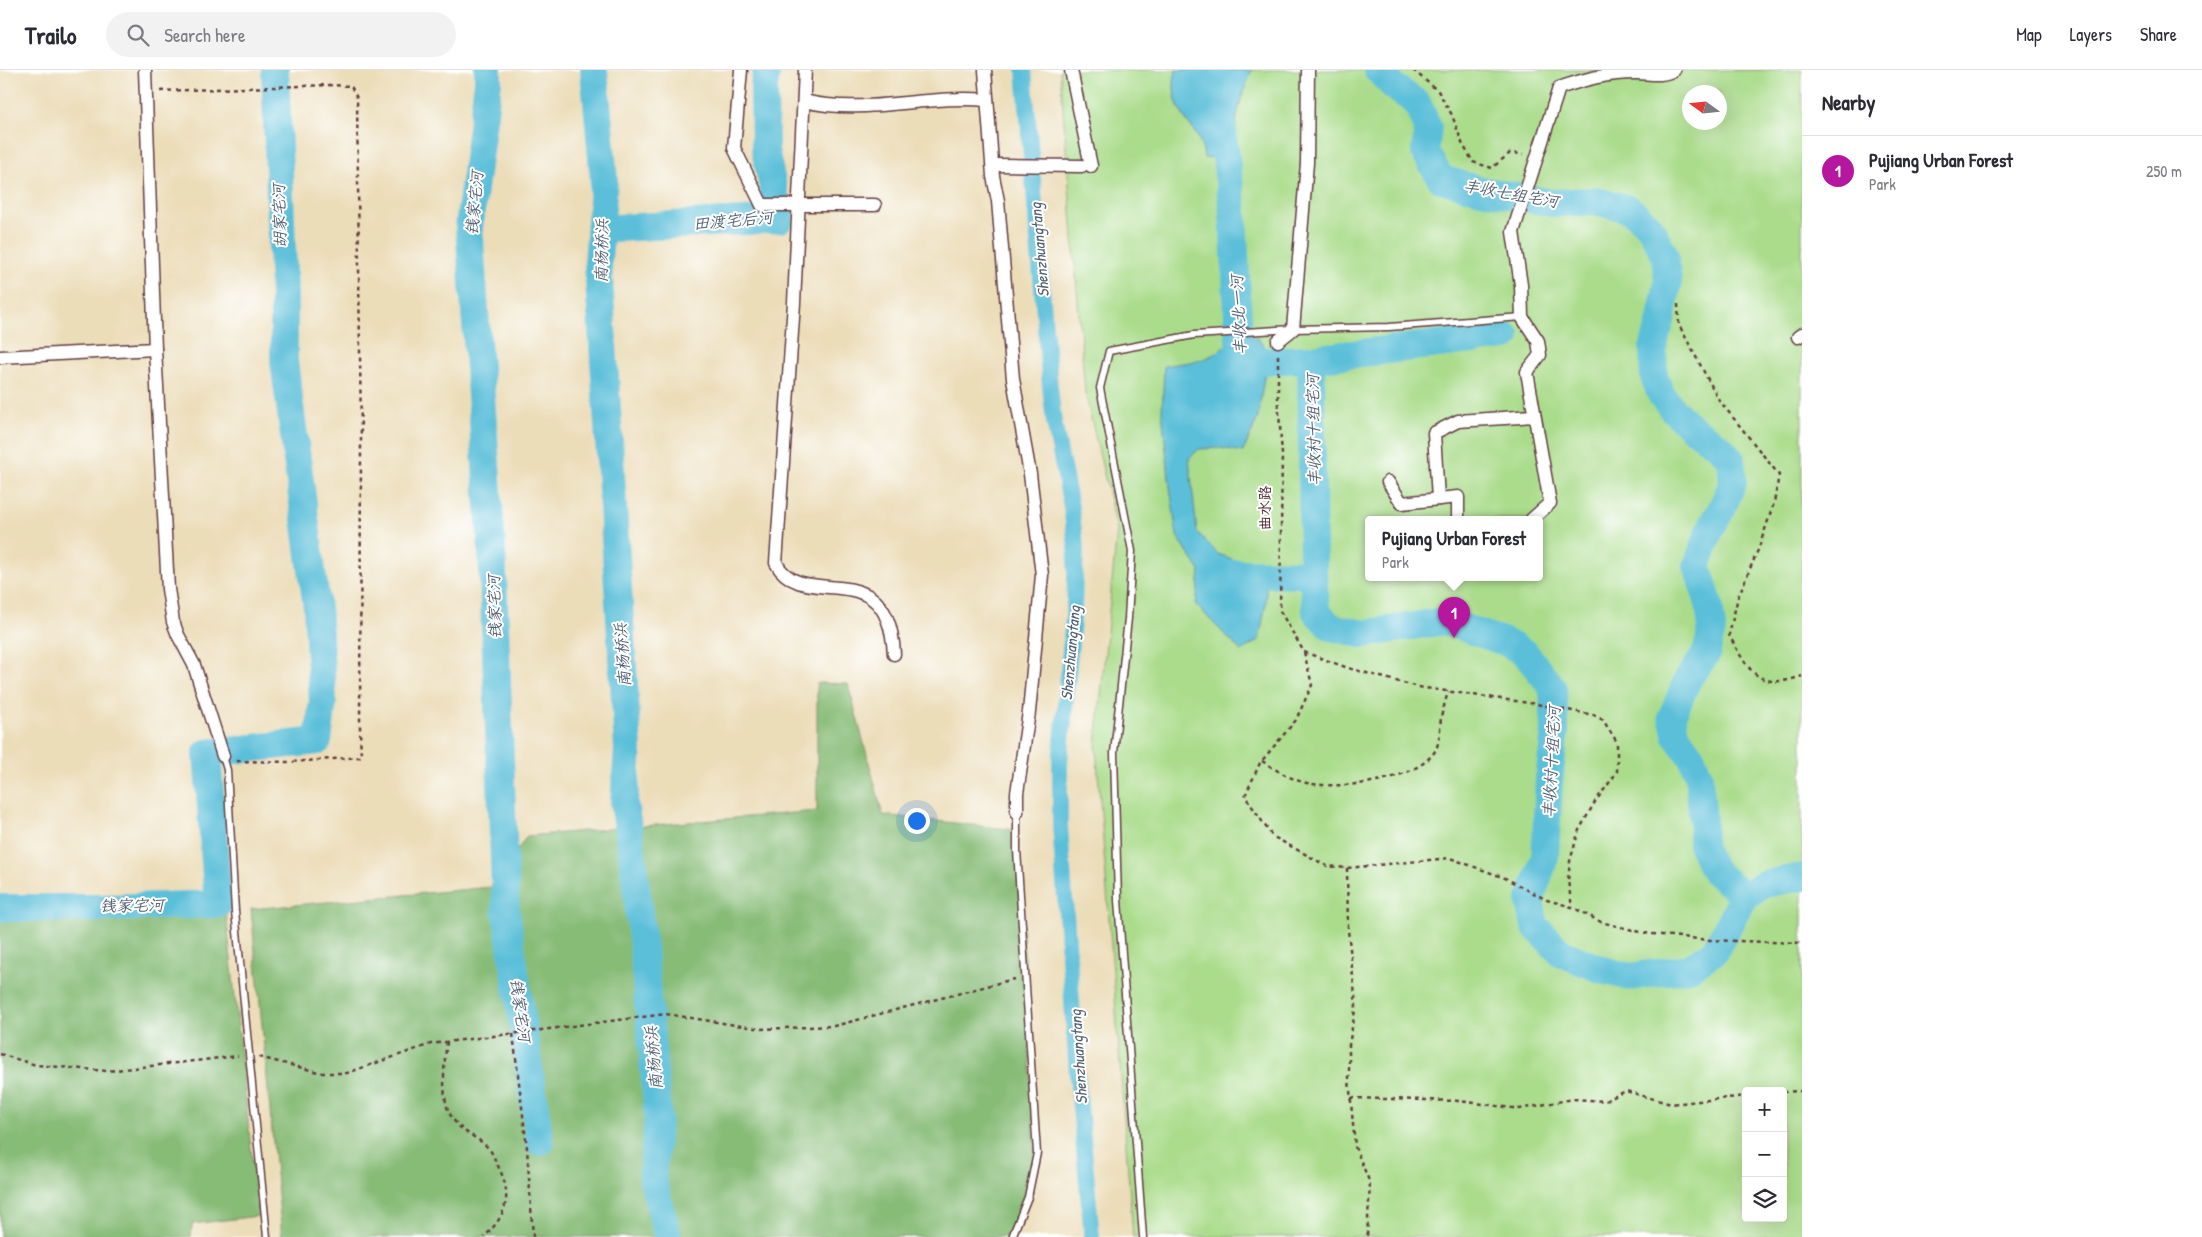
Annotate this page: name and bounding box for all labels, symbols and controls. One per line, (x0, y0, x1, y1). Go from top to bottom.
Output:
search box (106, 12, 456, 57)
text: Trailo (25, 19, 76, 51)
icon: search (124, 21, 152, 49)
text: Search here (164, 22, 246, 48)
text: Map (2016, 22, 2042, 47)
text: Layers (2070, 22, 2112, 47)
text: Share (2140, 22, 2177, 47)
north arrow (1682, 85, 1727, 130)
text: Nearby (1822, 88, 1875, 117)
text: Pujiang Urban Forest (1869, 147, 2013, 173)
text: 1 (1835, 160, 1841, 182)
text: 250 m (2146, 160, 2182, 182)
water label: 钱家宅河 (460, 167, 488, 236)
text: Park (1869, 173, 1896, 195)
water label: 丰收七组宅河 (1462, 174, 1563, 213)
water label: 胡家宅河 (267, 181, 291, 248)
water label: Shenzhuangtang (1024, 201, 1054, 298)
water label: 田渡宅后河 (692, 205, 777, 234)
water label: 南杨桥浜 (589, 218, 613, 283)
water label: 丰收北一河 (1225, 271, 1251, 356)
water label: 丰收村十组宅河 (1301, 371, 1325, 486)
street label: 曲水路 (1254, 485, 1275, 531)
popup (1365, 516, 1543, 581)
text: Pujiang Urban Forest (1382, 525, 1526, 551)
text: Park (1382, 551, 1409, 573)
water label: 钱家宅河 (482, 572, 506, 639)
pin: 1 (1438, 597, 1470, 638)
water label: Shenzhuangtang (1055, 604, 1085, 701)
water label: 南杨桥浜 (609, 621, 635, 688)
water label: 丰收村十组宅河 (1537, 703, 1565, 819)
your location (904, 808, 930, 834)
water label: 钱家宅河 (100, 893, 167, 917)
water label: 钱家宅河 (506, 977, 537, 1046)
water label: Shenzhuangtang (1064, 1008, 1092, 1105)
water label: 南杨桥浜 (639, 1024, 667, 1091)
map controls (1742, 1087, 1787, 1222)
button: + (1742, 1087, 1787, 1132)
button: − (1742, 1132, 1787, 1177)
button: layers (1742, 1177, 1787, 1222)

